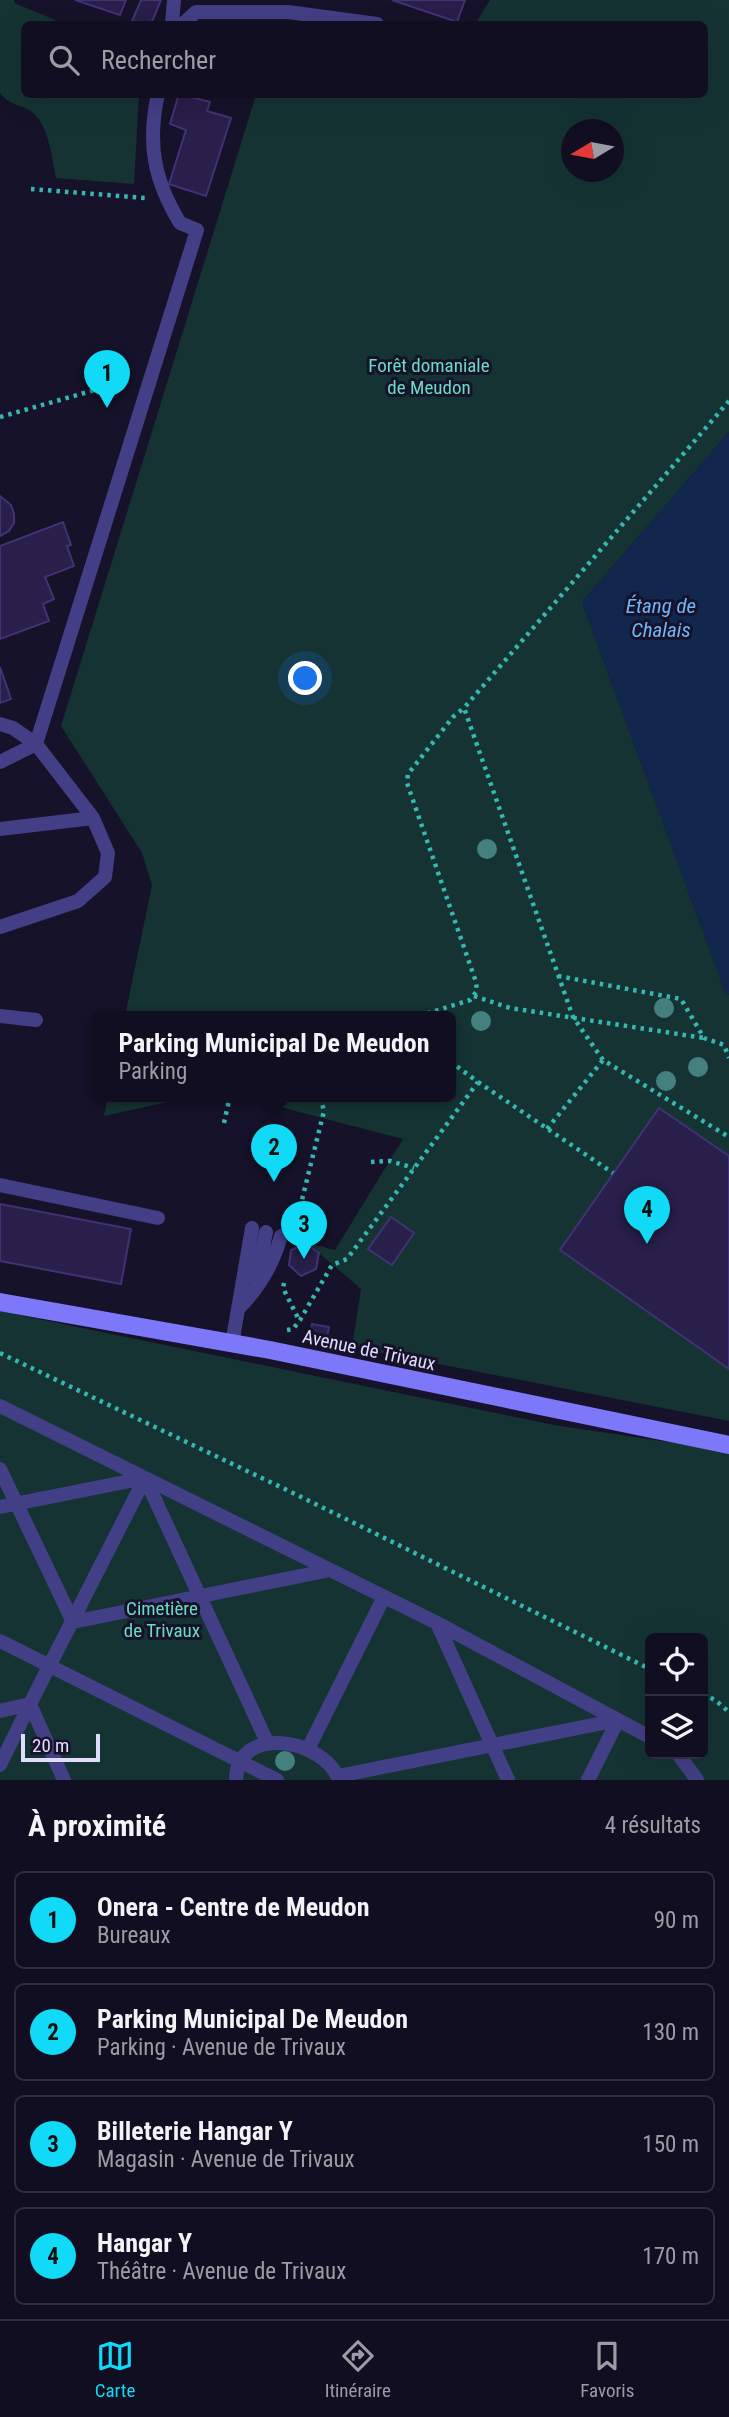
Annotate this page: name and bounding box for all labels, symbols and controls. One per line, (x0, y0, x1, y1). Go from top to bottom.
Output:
search box (21, 21, 708, 98)
icon: search (45, 41, 83, 79)
text: Rechercher (101, 45, 216, 75)
north arrow (561, 119, 624, 182)
pin: 1 (84, 350, 130, 408)
park label: Forêt domaniale de Meudon (368, 354, 490, 399)
water label: Étang de Chalais (626, 594, 696, 642)
your location (288, 661, 322, 695)
popup (92, 1011, 456, 1102)
text: Parking Municipal De Meudon (118, 1028, 430, 1058)
text: Parking (118, 1058, 187, 1085)
pin: 2 (251, 1124, 297, 1182)
pin: 4 (624, 1186, 670, 1244)
pin: 3 (281, 1201, 327, 1259)
street label: Avenue de Trivaux (300, 1325, 438, 1375)
park label: Cimetière de Trivaux (124, 1597, 200, 1642)
map controls (645, 1633, 708, 1759)
button: locate (645, 1633, 708, 1696)
button: layers (645, 1696, 708, 1759)
scale bar (21, 1731, 100, 1763)
text: 20 m (32, 1734, 69, 1757)
text: À proximité (28, 1808, 166, 1843)
text: 4 résultats (605, 1812, 701, 1839)
text: Onera - Centre de Meudon (97, 1892, 369, 1922)
text: 1 (47, 1907, 59, 1934)
text: 90 m (654, 1907, 699, 1934)
text: Bureaux (97, 1922, 170, 1949)
text: Parking Municipal De Meudon (97, 2004, 408, 2034)
text: 2 (47, 2019, 59, 2046)
text: 130 m (642, 2019, 699, 2046)
text: Parking · Avenue de Trivaux (97, 2034, 346, 2061)
text: Billeterie Hangar Y (97, 2116, 293, 2146)
text: 3 (47, 2131, 59, 2158)
text: 150 m (642, 2131, 699, 2158)
text: Magasin · Avenue de Trivaux (97, 2146, 355, 2173)
text: Hangar Y (97, 2228, 192, 2258)
text: 4 (47, 2243, 59, 2270)
text: 170 m (642, 2243, 699, 2270)
text: Théâtre · Avenue de Trivaux (97, 2258, 346, 2285)
tab: Carte (95, 2337, 135, 2402)
tab: Itinéraire (325, 2337, 391, 2402)
tab: Favoris (580, 2337, 634, 2402)

